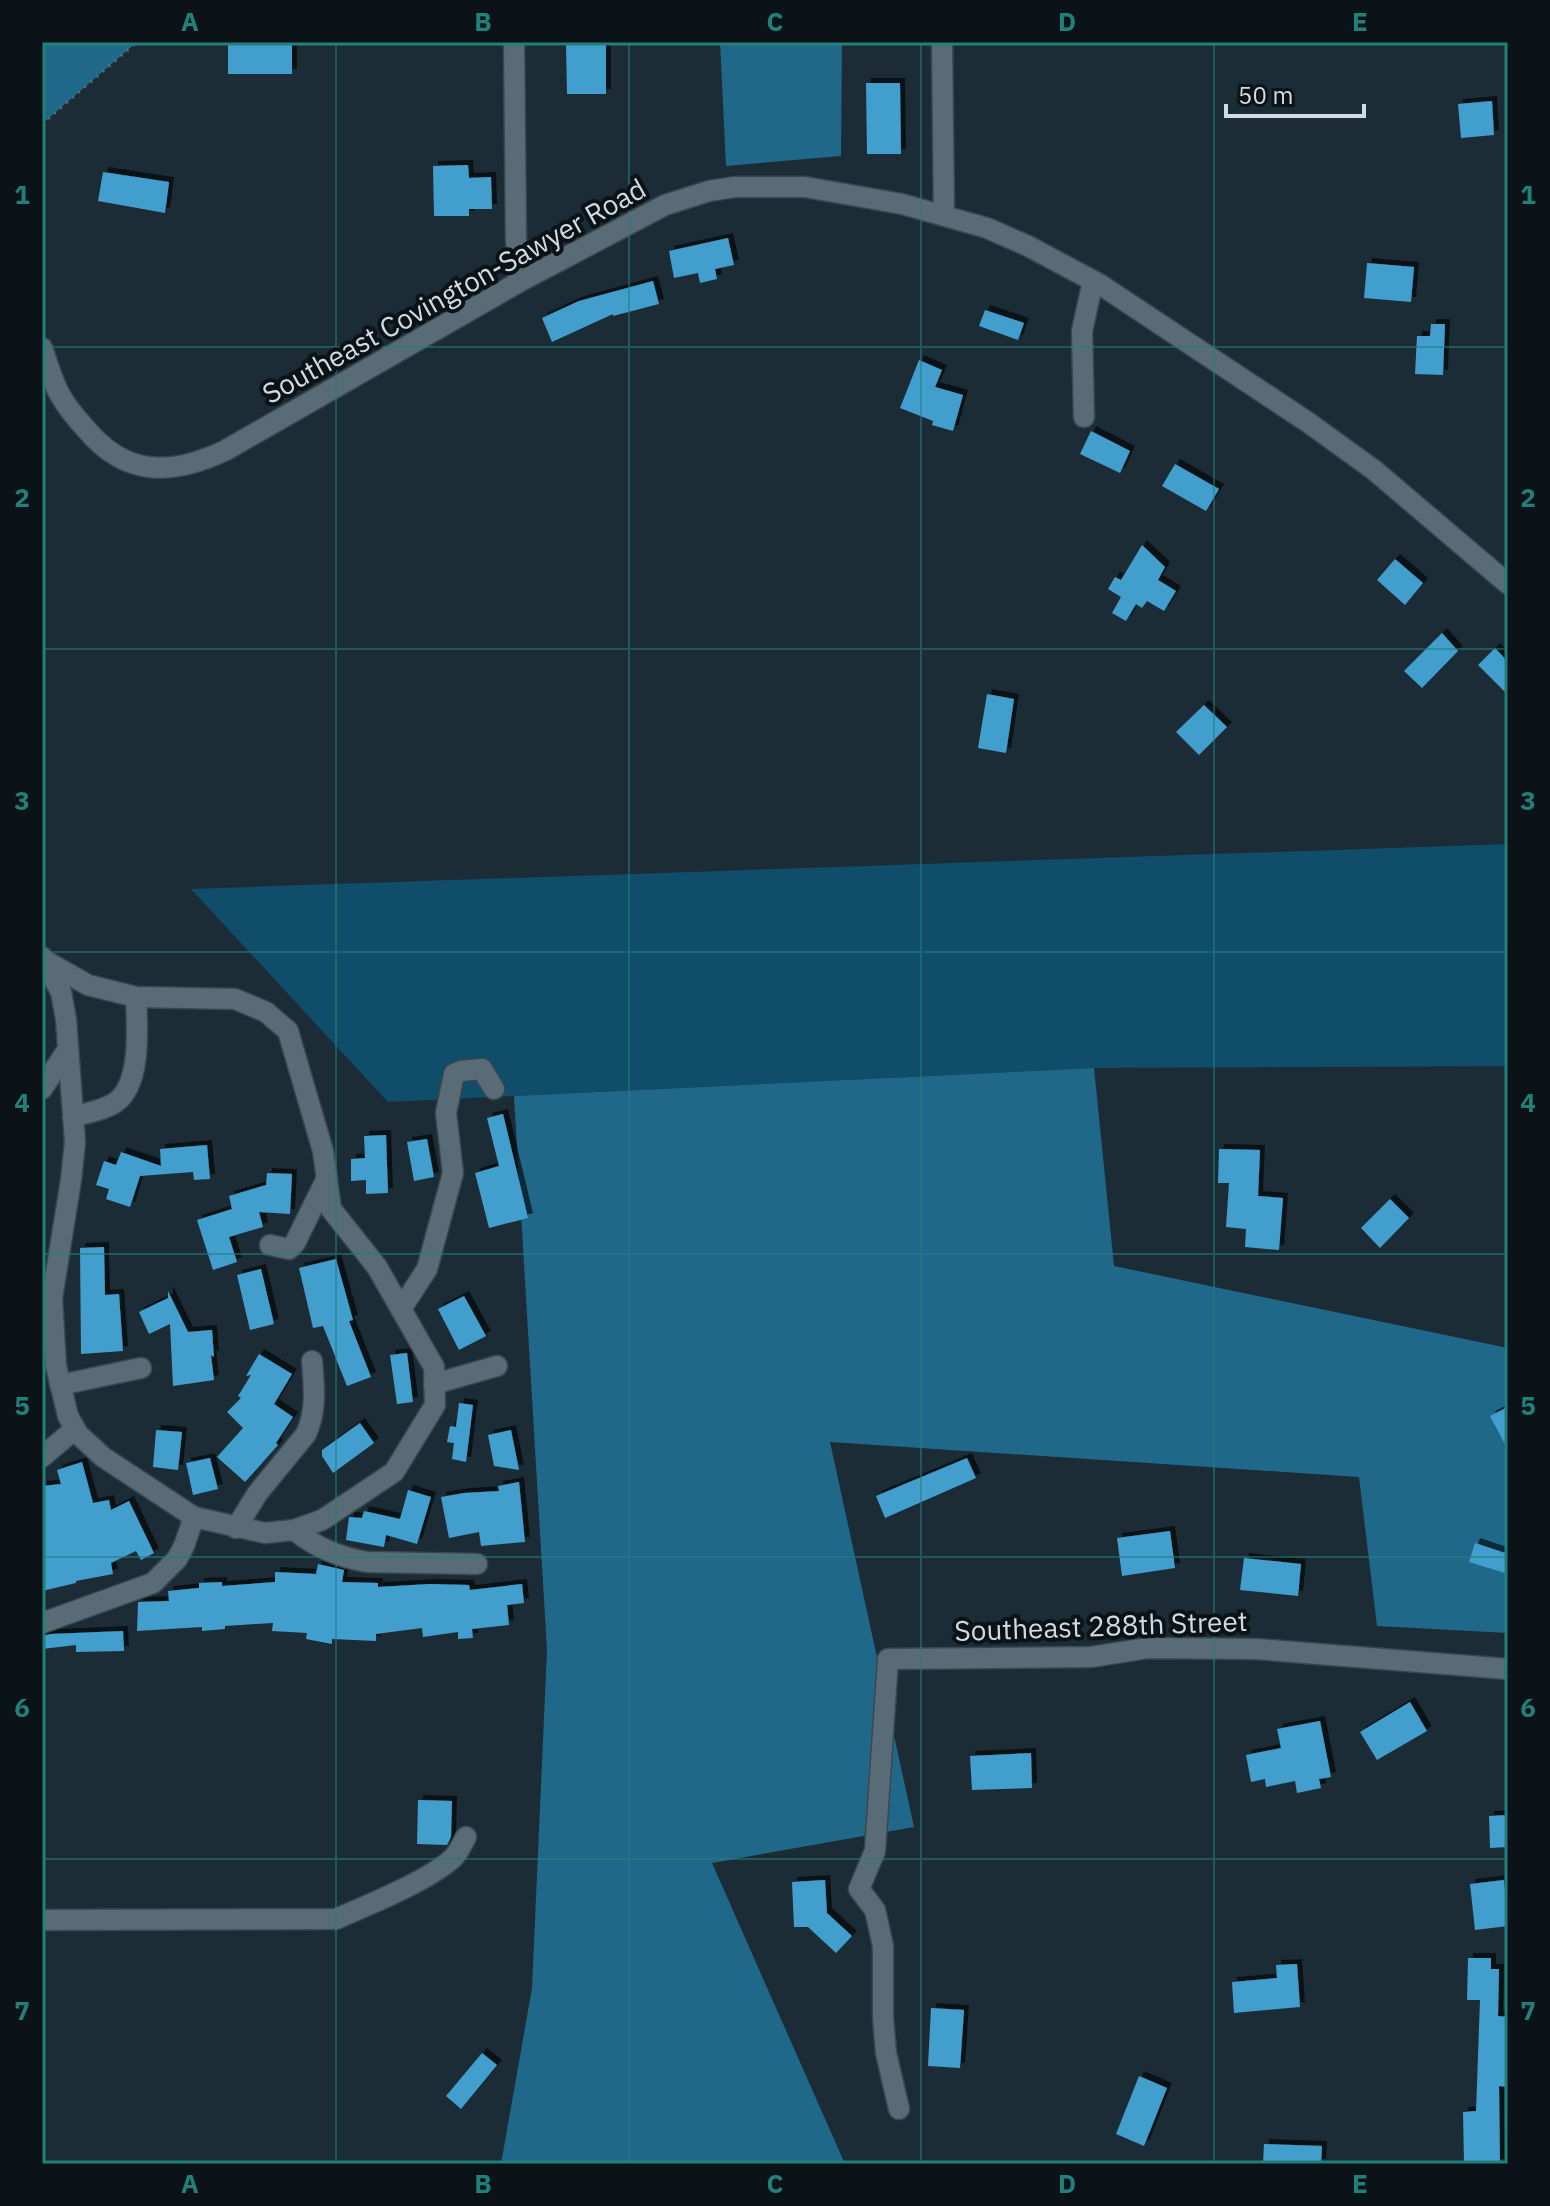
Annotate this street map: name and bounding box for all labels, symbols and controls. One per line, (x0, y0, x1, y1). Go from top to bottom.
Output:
text: A (181, 4, 199, 38)
text: B (474, 4, 492, 38)
text: C (767, 4, 784, 38)
text: D (1058, 4, 1076, 38)
text: E (1352, 4, 1368, 38)
scale bar (1226, 68, 1364, 118)
text: 50 m (1238, 79, 1293, 111)
street label: Southeast Covington-Sawyer Road (255, 169, 652, 412)
text: 1 (14, 177, 30, 211)
text: 1 (1520, 177, 1536, 211)
text: 2 (14, 480, 30, 514)
text: 2 (1520, 480, 1536, 514)
text: 3 (14, 783, 30, 817)
text: 3 (1520, 783, 1536, 817)
text: 4 (14, 1085, 30, 1119)
text: 4 (1520, 1085, 1536, 1119)
text: 5 (14, 1388, 30, 1422)
text: 5 (1520, 1388, 1536, 1422)
street label: Southeast 288th Street (954, 1602, 1248, 1649)
text: 6 (14, 1690, 30, 1724)
text: 6 (1520, 1690, 1536, 1724)
text: 7 (14, 1993, 30, 2027)
text: 7 (1520, 1993, 1536, 2027)
text: A (181, 2166, 199, 2200)
text: B (474, 2166, 492, 2200)
text: C (767, 2166, 784, 2200)
text: D (1058, 2166, 1076, 2200)
text: E (1352, 2166, 1368, 2200)

